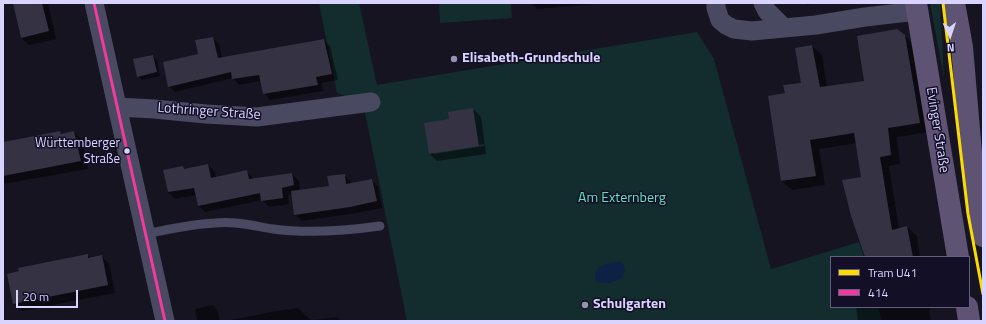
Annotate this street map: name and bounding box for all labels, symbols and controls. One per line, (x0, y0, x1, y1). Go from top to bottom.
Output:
north arrow (930, 16, 970, 56)
text: N (946, 40, 955, 56)
place label: Elisabeth-Grundschule (462, 51, 600, 67)
marker: Elisabeth-Grundschule (449, 54, 459, 64)
street label: Evinger Straße (922, 86, 952, 174)
street label: Lothringer Straße (157, 100, 261, 124)
place label: Württemberger Straße (35, 136, 120, 167)
marker: Württemberger Straße (122, 146, 132, 156)
park label: Am Externberg (578, 191, 666, 207)
legend (830, 256, 970, 308)
text: Tram U41 (868, 263, 917, 282)
scale bar (18, 282, 80, 308)
text: 414 (868, 283, 888, 302)
text: 20 m (23, 287, 49, 306)
place label: Schulgarten (593, 297, 666, 313)
marker: Schulgarten (580, 300, 590, 310)

